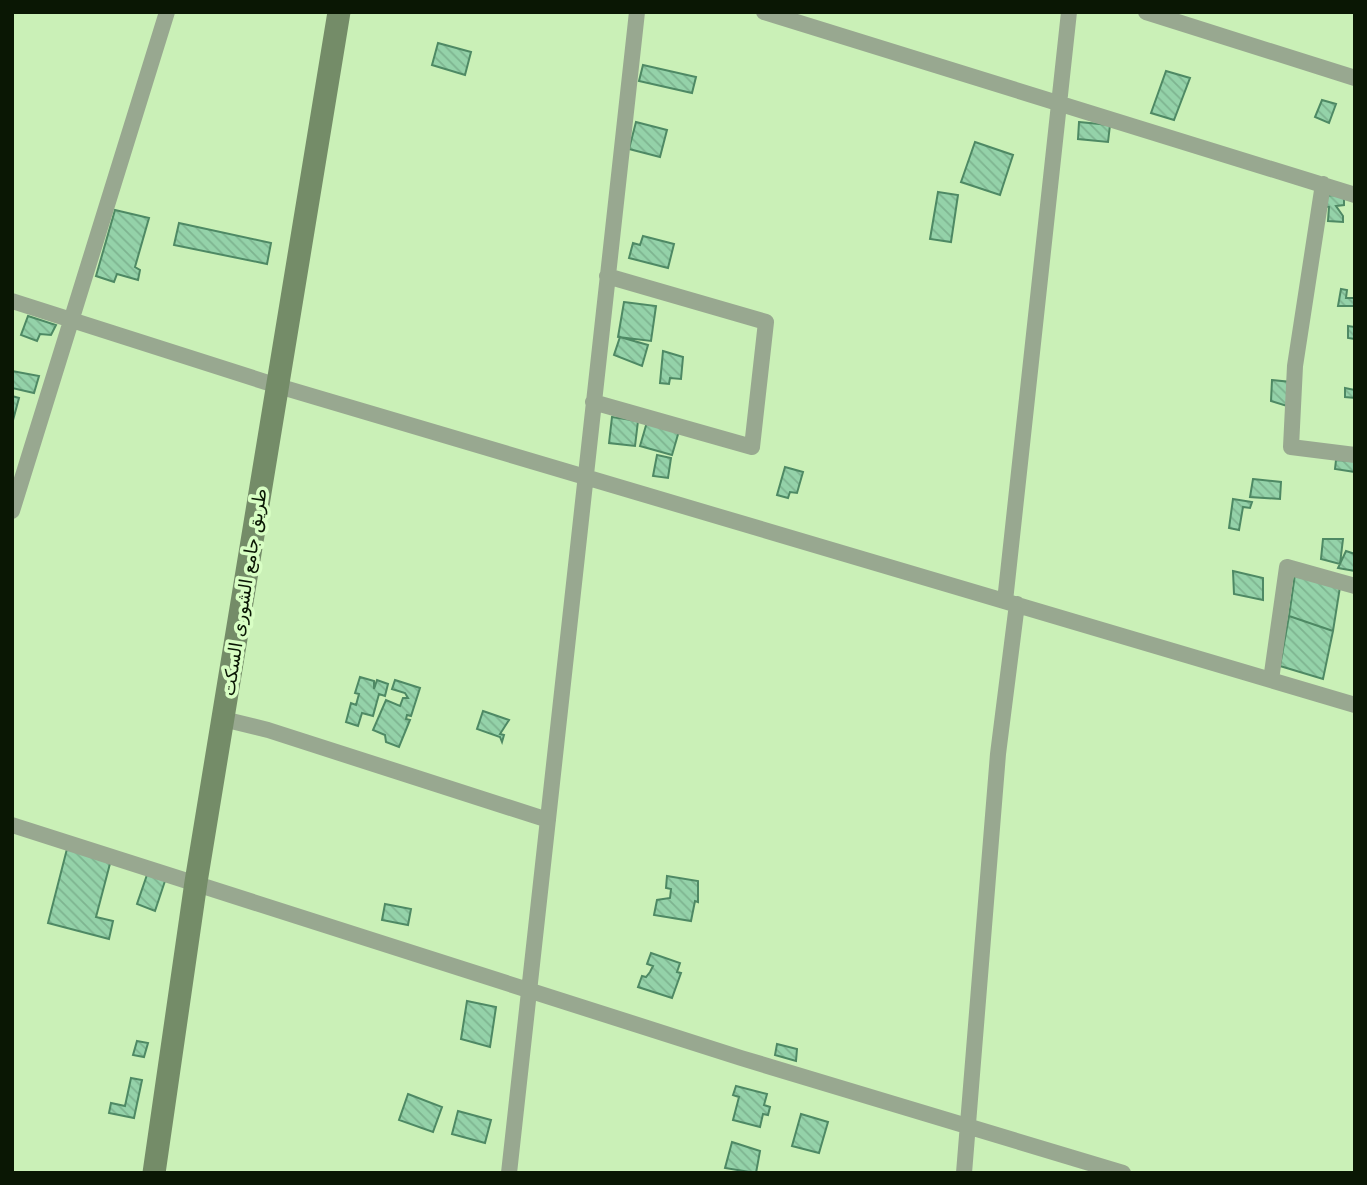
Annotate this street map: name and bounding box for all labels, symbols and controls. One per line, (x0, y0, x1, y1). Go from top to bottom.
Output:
street label: طريق جامع الشورى السكت (217, 487, 272, 698)

